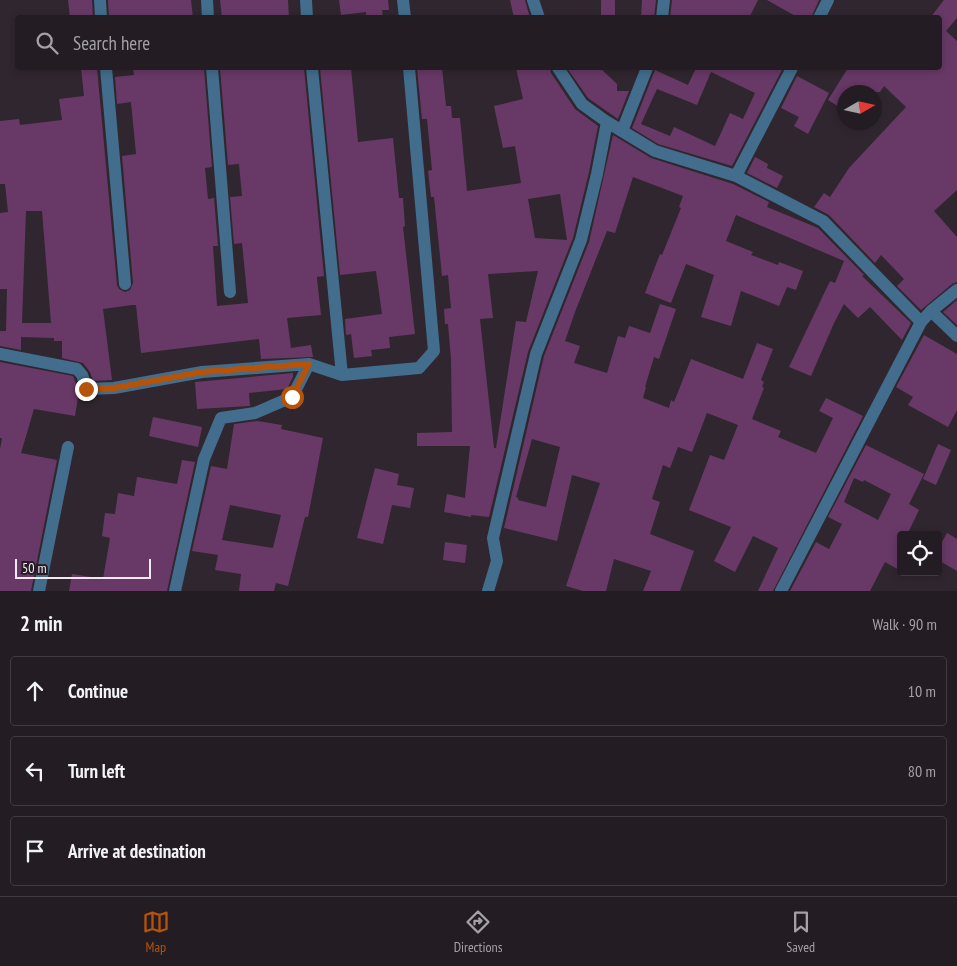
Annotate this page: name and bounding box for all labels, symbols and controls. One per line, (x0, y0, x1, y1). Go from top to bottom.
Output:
search box (15, 15, 942, 70)
icon: search (33, 29, 61, 57)
text: Search here (73, 31, 150, 55)
north arrow (837, 85, 882, 130)
route end (75, 378, 98, 401)
route start (281, 386, 304, 409)
map controls (897, 531, 942, 576)
button: locate (897, 531, 942, 576)
scale bar (15, 556, 151, 579)
text: 50 m (22, 559, 47, 577)
text: 2 min (20, 610, 62, 637)
text: Walk · 90 m (872, 614, 937, 634)
icon: ahead (21, 677, 49, 705)
text: Continue (68, 679, 128, 703)
text: 10 m (908, 681, 936, 701)
icon: left (21, 757, 49, 785)
text: Turn left (68, 759, 125, 783)
text: 80 m (908, 761, 936, 781)
icon: arrive (21, 837, 49, 865)
text: Arrive at destination (68, 839, 206, 863)
tab: Map (142, 908, 170, 956)
tab: Directions (454, 908, 502, 956)
tab: Saved (786, 908, 815, 956)

